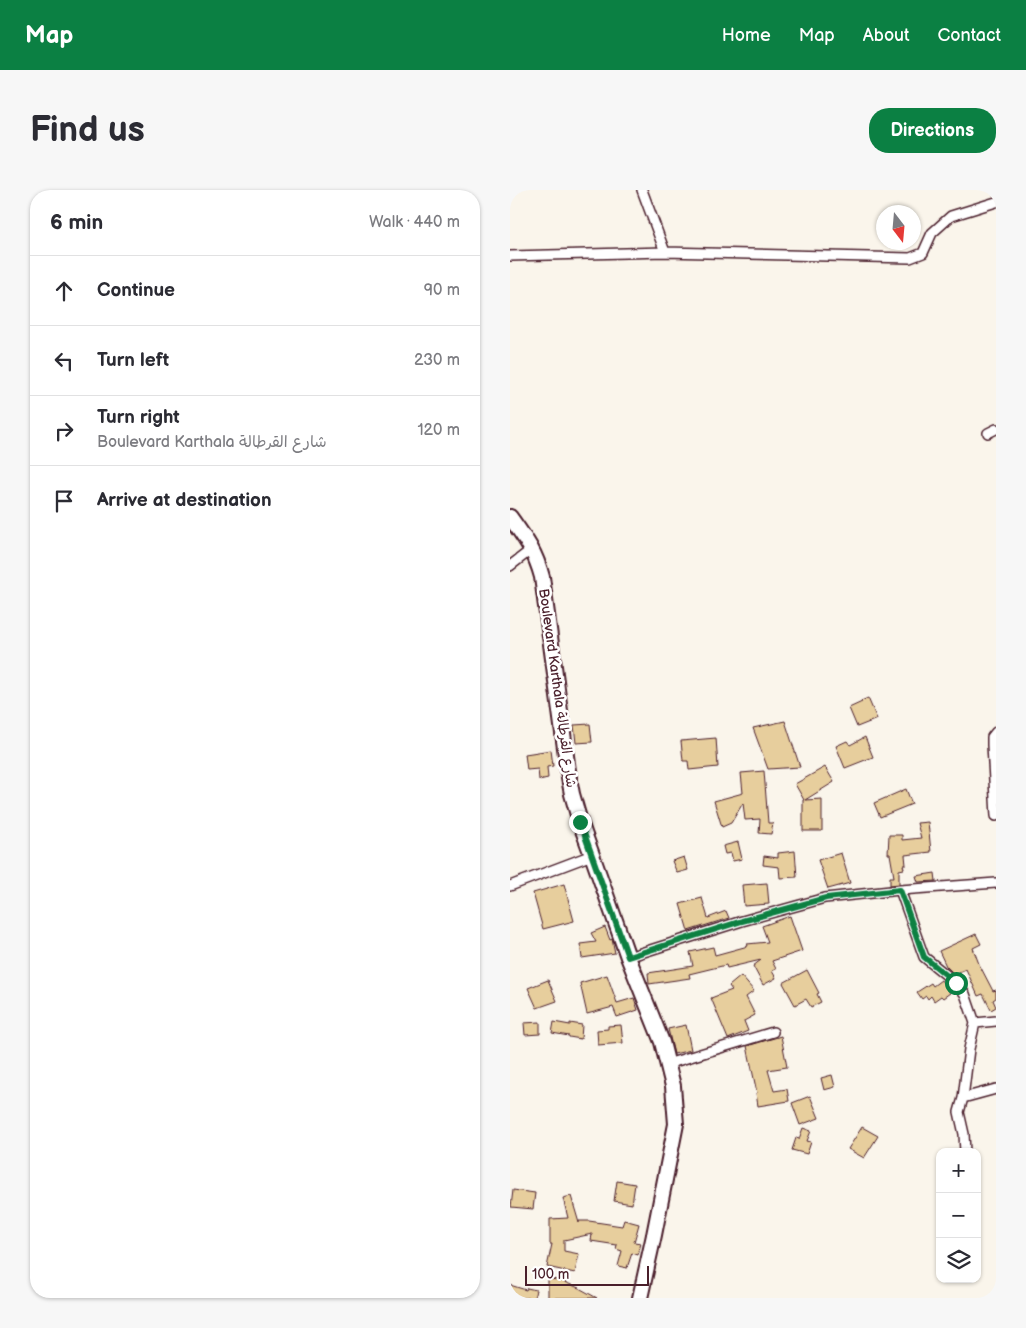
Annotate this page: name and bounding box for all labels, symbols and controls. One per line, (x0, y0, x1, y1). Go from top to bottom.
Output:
text: Map (25, 21, 73, 50)
text: Home (722, 25, 771, 46)
text: Map (799, 25, 835, 46)
text: About (863, 25, 910, 46)
text: Contact (938, 25, 1001, 46)
button: Directions (869, 108, 996, 153)
text: Find us (30, 109, 145, 152)
north arrow (876, 205, 921, 250)
text: 6 min (50, 210, 103, 235)
text: Walk · 440 m (369, 213, 460, 232)
icon: ahead (50, 277, 78, 305)
text: Continue (97, 279, 175, 302)
text: 90 m (424, 281, 460, 300)
icon: left (50, 347, 78, 375)
text: Turn left (97, 349, 169, 372)
text: 230 m (414, 351, 460, 370)
text: Turn right (97, 406, 180, 429)
icon: right (50, 417, 78, 445)
text: 120 m (417, 421, 460, 440)
text: Boulevard Karthala شارع القرطالة (97, 433, 327, 452)
icon: arrive (50, 487, 78, 515)
text: Arrive at destination (97, 489, 272, 512)
street label: Boulevard Karthala شارع القرطالة (534, 587, 580, 789)
route end (569, 811, 592, 834)
route start (945, 972, 968, 995)
map controls (936, 1148, 981, 1283)
button: + (936, 1148, 981, 1193)
button: − (936, 1193, 981, 1238)
button: layers (936, 1238, 981, 1283)
scale bar (525, 1263, 649, 1286)
text: 100 m (532, 1266, 569, 1283)

